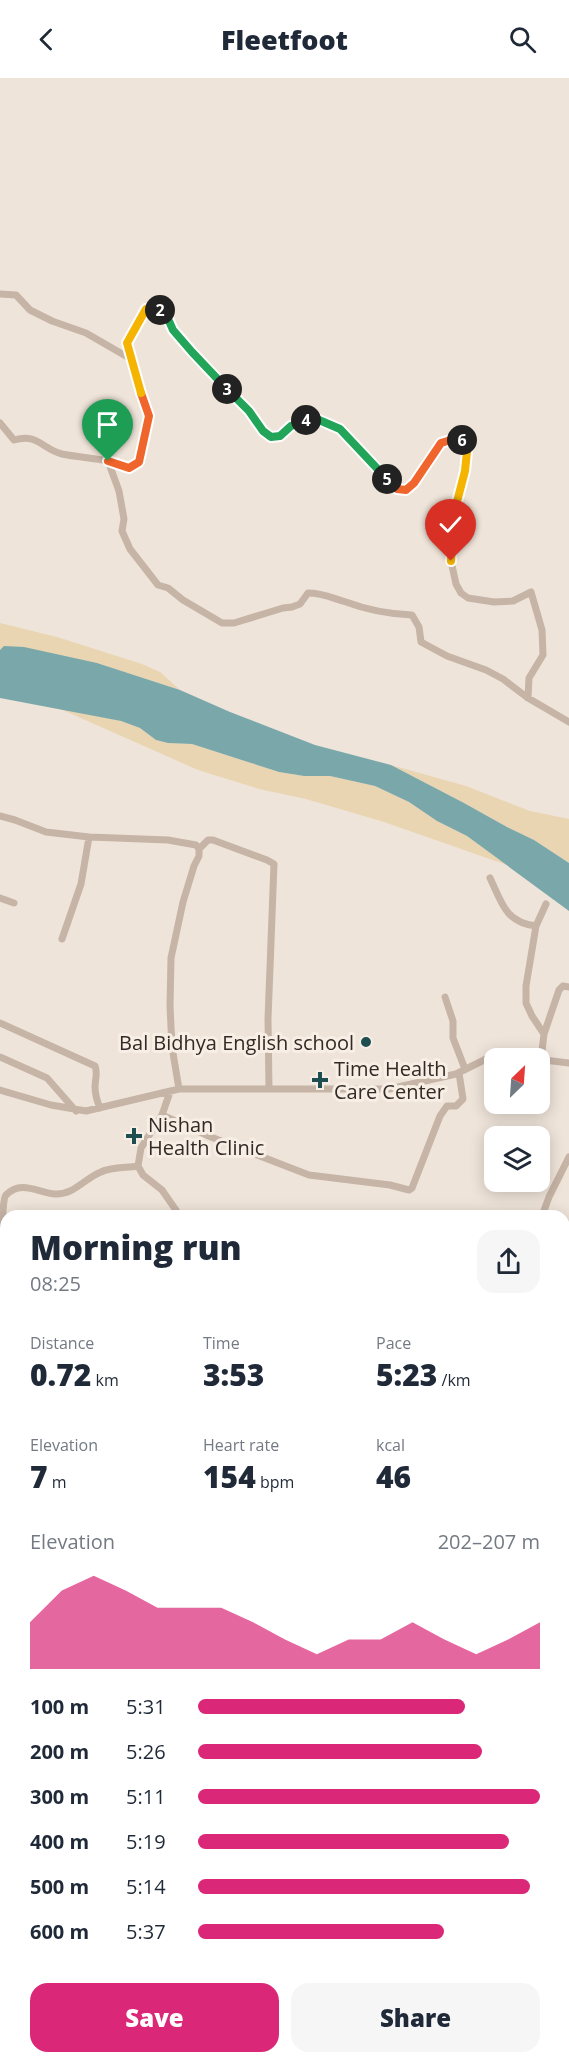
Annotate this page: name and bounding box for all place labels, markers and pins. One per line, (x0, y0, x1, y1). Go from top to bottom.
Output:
pin: 2 (145, 295, 175, 325)
pin: 3 (212, 374, 242, 404)
pin (82, 399, 133, 461)
pin: 4 (291, 405, 321, 435)
pin: 6 (447, 425, 477, 455)
pin: 5 (372, 464, 402, 494)
pin (425, 499, 476, 561)
place label: Bal Bidhya English school (119, 1029, 354, 1056)
marker: Bal Bidhya English school (359, 1035, 373, 1049)
place label: Time Health Care Center (334, 1055, 447, 1105)
marker: Time Health Care Center (311, 1071, 329, 1089)
place label: Nishan Health Clinic (148, 1111, 264, 1161)
marker: Nishan Health Clinic (125, 1127, 143, 1145)

